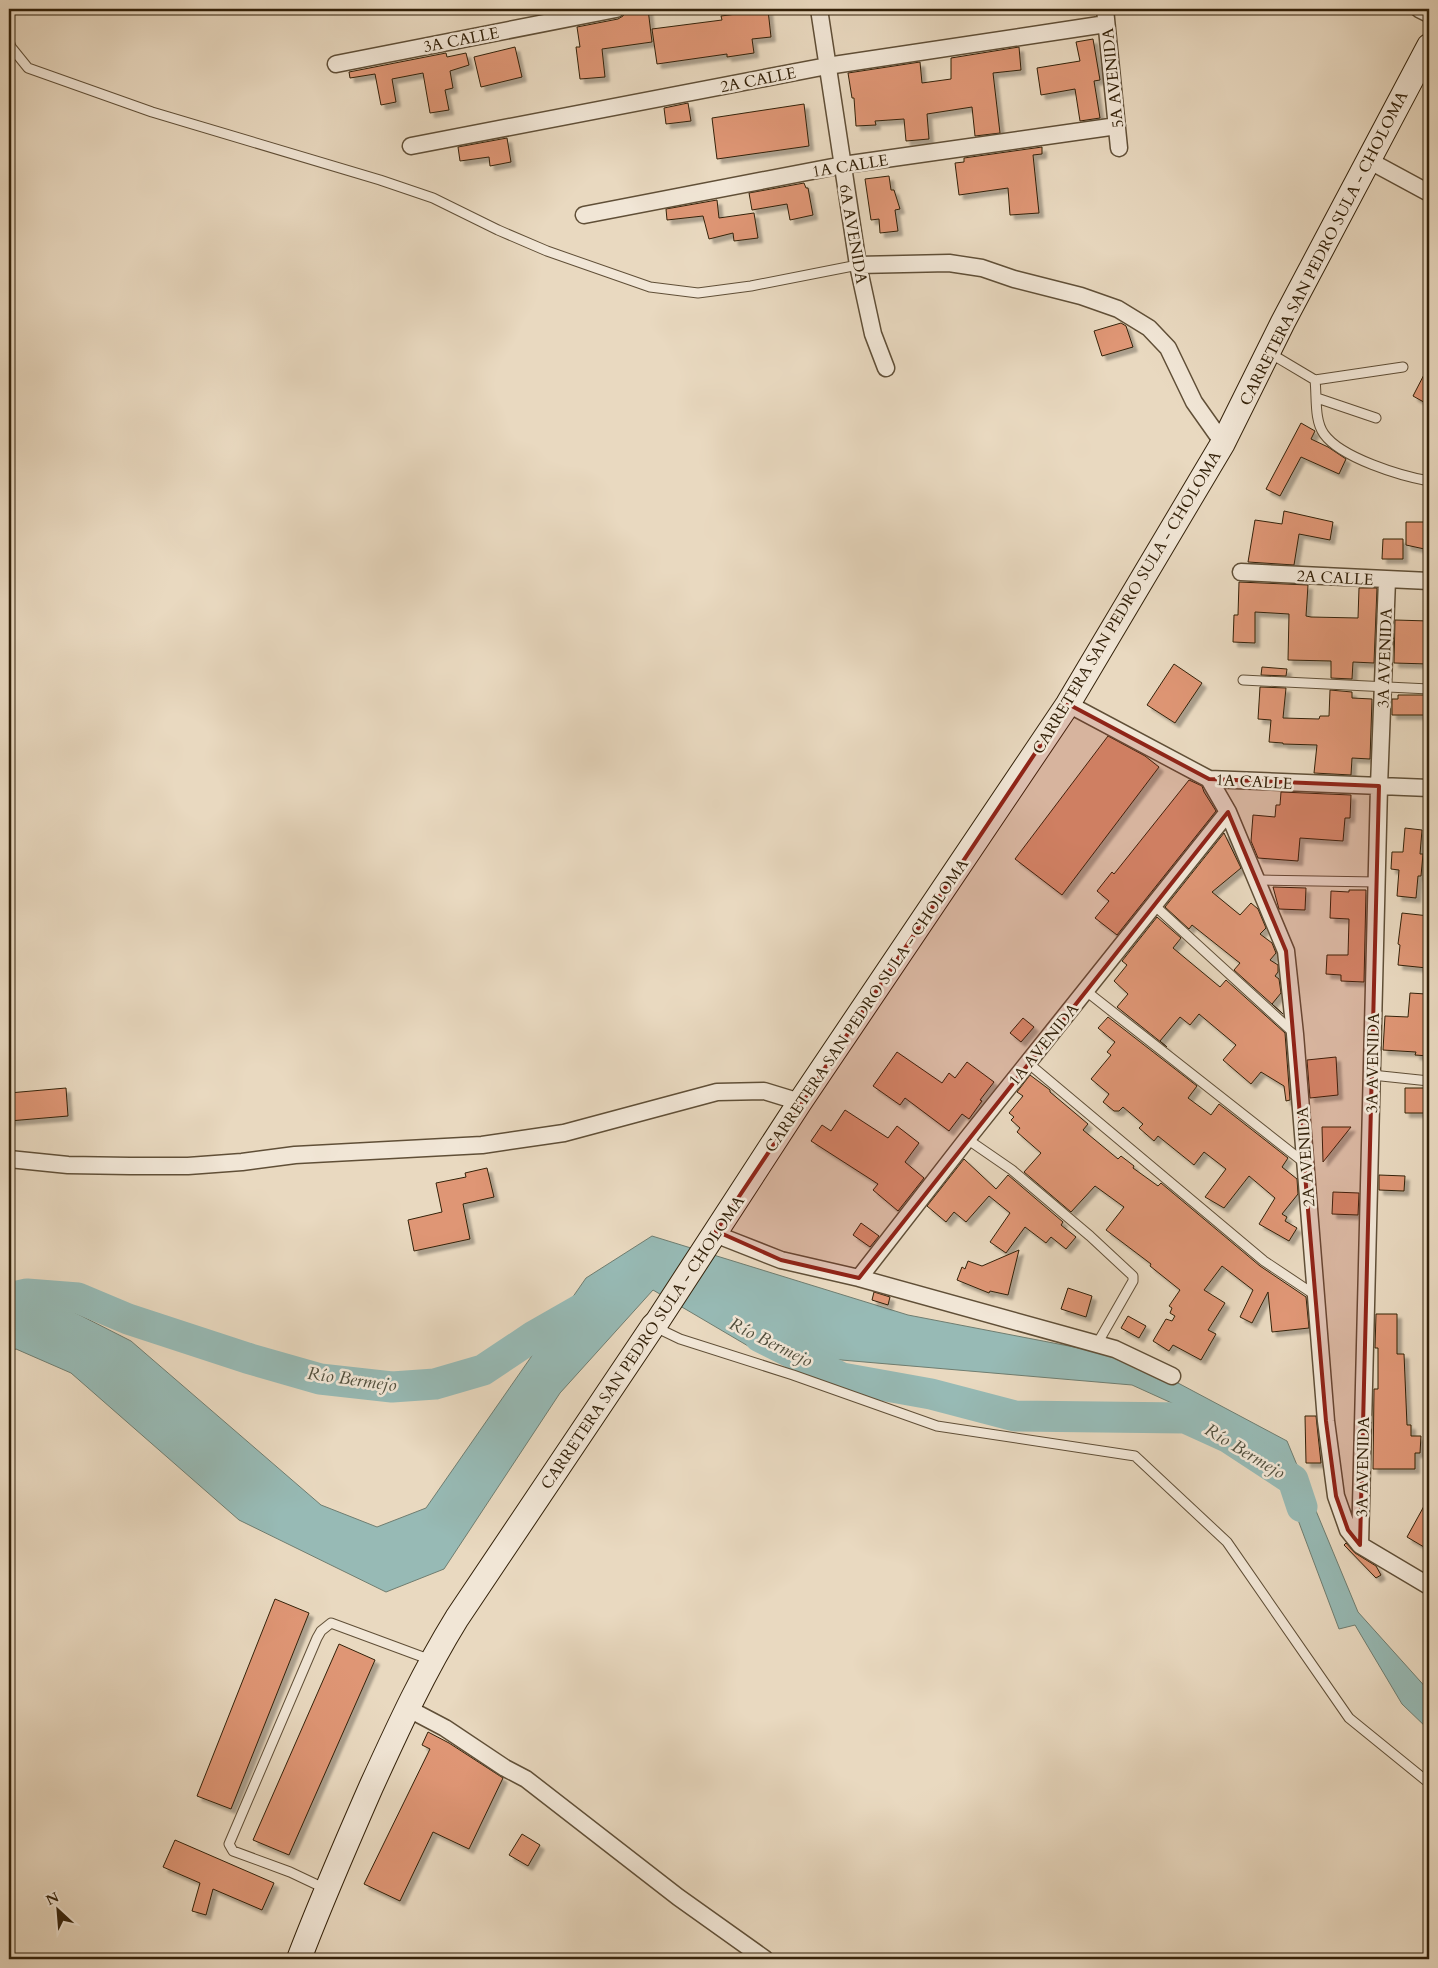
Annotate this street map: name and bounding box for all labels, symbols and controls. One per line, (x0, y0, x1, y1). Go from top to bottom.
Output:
street label: 3A CALLE (421, 22, 501, 58)
street label: 5A AVENIDA (1097, 26, 1129, 129)
street label: 2A CALLE (718, 62, 798, 98)
street label: CARRETERA SAN PEDRO SULA - CHOLOMA (1235, 87, 1413, 409)
street label: 1A CALLE (811, 149, 890, 183)
street label: 6A AVENIDA (833, 183, 873, 286)
street label: CARRETERA SAN PEDRO SULA - CHOLOMA (1027, 446, 1227, 758)
street label: 2A CALLE (1296, 565, 1374, 591)
street label: 3A AVENIDA (1372, 607, 1398, 709)
street label: 1A CALLE (1215, 769, 1293, 795)
street label: CARRETERA SAN PEDRO SULA - CHOLOMA (760, 854, 974, 1157)
street label: 1A AVENIDA (1004, 998, 1084, 1091)
street label: 3A AVENIDA (1361, 1012, 1385, 1113)
street label: 2A AVENIDA (1291, 1105, 1320, 1208)
street label: CARRETERA SAN PEDRO SULA - CHOLOMA (536, 1191, 750, 1494)
water label: Río Bermejo (725, 1312, 817, 1373)
water label: Río Bermejo (306, 1361, 398, 1398)
street label: 3A AVENIDA (1351, 1416, 1375, 1517)
water label: Río Bermejo (1200, 1418, 1290, 1485)
north arrow (32, 1886, 82, 1936)
text: N (43, 1888, 62, 1910)

